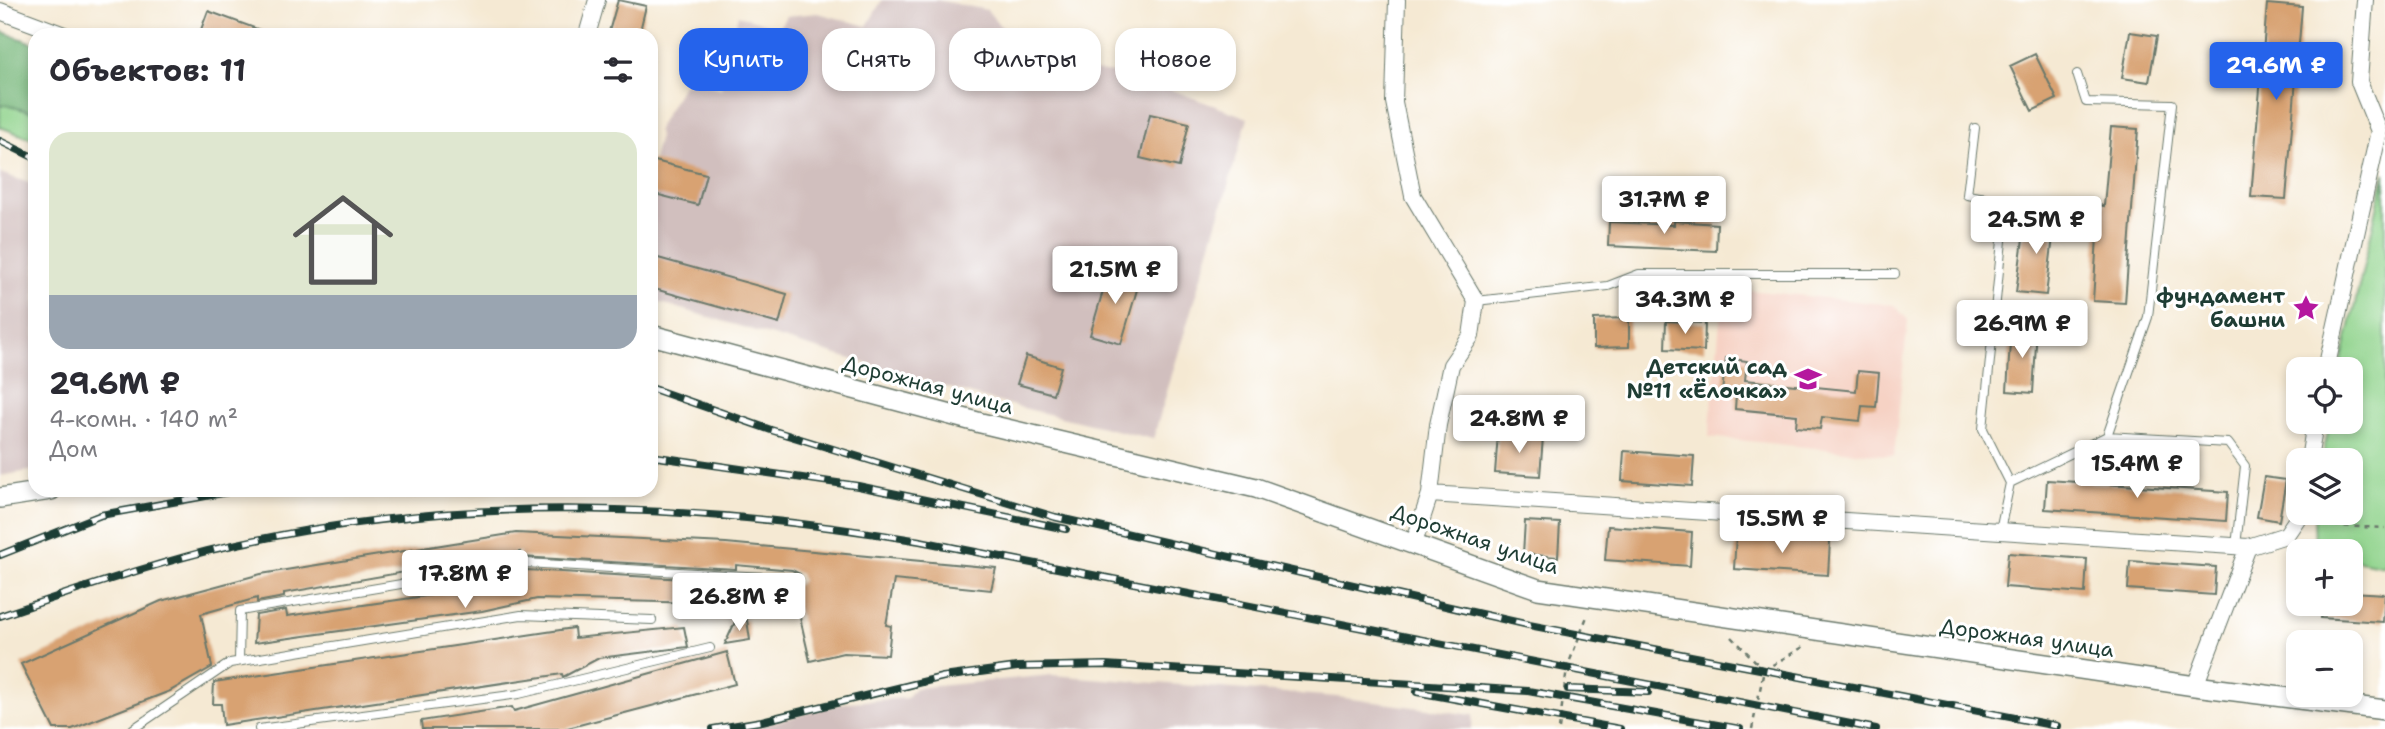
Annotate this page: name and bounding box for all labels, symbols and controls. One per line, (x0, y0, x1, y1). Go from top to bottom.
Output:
chip: Купить (679, 28, 808, 91)
chip: Снять (822, 28, 935, 91)
chip: Фильтры (949, 28, 1101, 91)
chip: Новое (1115, 28, 1236, 91)
pin: 29.6M ₽ (2211, 42, 2341, 102)
text: Объектов: 11 (49, 50, 246, 91)
text: 29.6M ₽ (2226, 50, 2326, 80)
icon: filters (599, 51, 637, 89)
pin: 31.7M ₽ (1599, 176, 1729, 236)
icon: home (280, 177, 406, 303)
text: 31.7M ₽ (1618, 184, 1710, 214)
pin: 24.5M ₽ (1971, 196, 2101, 256)
text: 24.5M ₽ (1987, 204, 2085, 234)
pin: 21.5M ₽ (1050, 246, 1180, 306)
text: 21.5M ₽ (1068, 254, 1162, 284)
pin: 34.3M ₽ (1620, 276, 1750, 336)
place label: фундамент башни (2156, 282, 2285, 334)
text: 34.3M ₽ (1635, 284, 1735, 314)
place icon: фундамент башни (2291, 293, 2321, 323)
pin: 26.9M ₽ (1957, 300, 2087, 360)
text: 26.9M ₽ (1973, 308, 2071, 338)
street label: Дорожная улица (840, 349, 1016, 421)
place label: Детский сад №11 «Ёлочка» (1626, 353, 1787, 405)
map controls (2286, 357, 2363, 707)
button: locate (2286, 357, 2363, 434)
text: 29.6M ₽ (49, 363, 180, 404)
school or university icon: Детский сад №11 «Ёлочка» (1793, 364, 1823, 394)
pin: 24.8M ₽ (1454, 396, 1584, 455)
text: 24.8M ₽ (1469, 403, 1569, 433)
text: 4-комн. · 140 m² (49, 404, 238, 434)
text: Дом (49, 434, 98, 464)
pin: 15.4M ₽ (2072, 440, 2202, 500)
text: 15.4M ₽ (2091, 448, 2183, 478)
button: layers (2286, 448, 2363, 525)
pin: 15.5M ₽ (1717, 496, 1847, 555)
street label: Дорожная улица (1387, 497, 1563, 581)
text: 15.5M ₽ (1736, 503, 1828, 533)
button: + (2286, 539, 2363, 616)
pin: 17.8M ₽ (400, 550, 530, 610)
text: 17.8M ₽ (418, 558, 512, 588)
pin: 26.8M ₽ (674, 574, 804, 633)
text: 26.8M ₽ (688, 581, 790, 611)
street label: Дорожная улица (1938, 612, 2116, 664)
button: − (2286, 630, 2363, 707)

